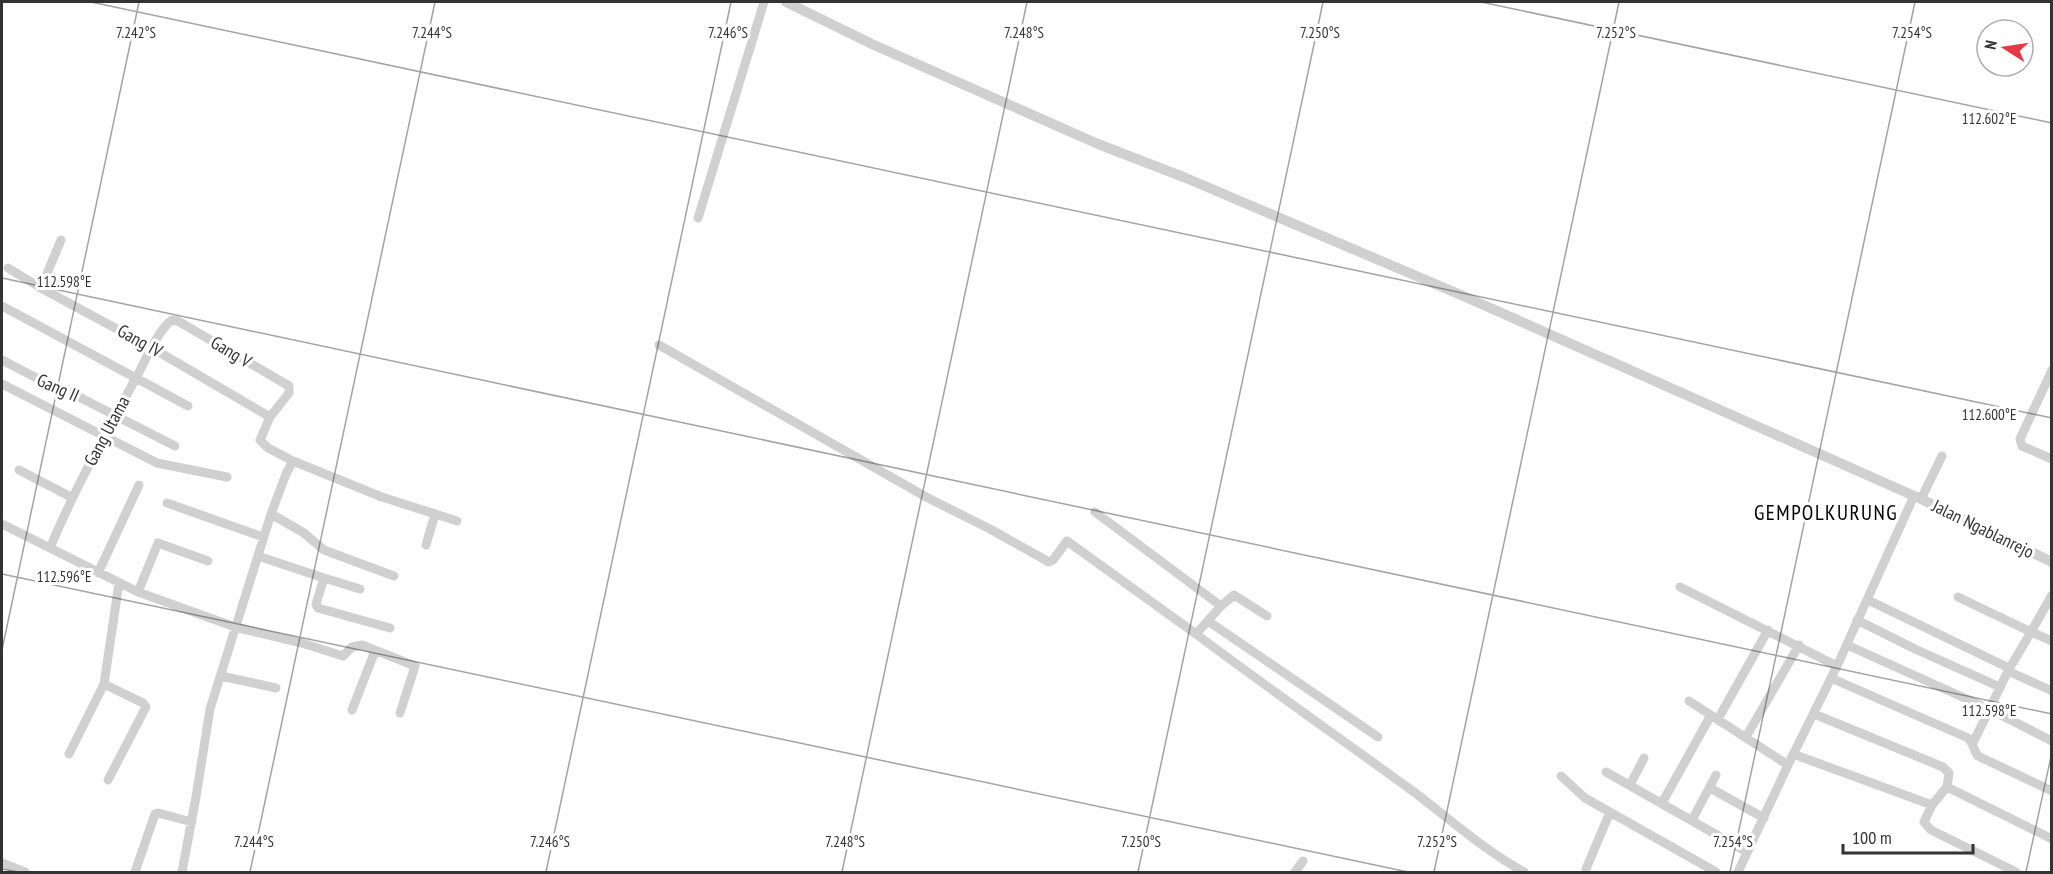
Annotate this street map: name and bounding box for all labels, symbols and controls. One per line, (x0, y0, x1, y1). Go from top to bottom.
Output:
north arrow (1975, 18, 2035, 78)
text: 7.242°S (116, 23, 156, 42)
text: 7.244°S (412, 23, 452, 42)
text: 7.246°S (708, 23, 748, 42)
text: 7.248°S (1004, 23, 1044, 42)
text: 7.250°S (1300, 23, 1340, 42)
text: 7.252°S (1596, 23, 1636, 42)
text: 7.254°S (1892, 23, 1932, 42)
text: N (1980, 39, 2001, 51)
text: 112.602°E (1962, 109, 2016, 128)
text: 112.598°E (37, 272, 91, 291)
street label: Gang IV (114, 319, 167, 363)
street label: Gang V (207, 331, 256, 373)
street label: Gang II (33, 368, 83, 407)
street label: Gang Utama (79, 392, 135, 470)
text: 112.600°E (1962, 405, 2016, 424)
street label: Jalan Ngablanrejo (1928, 494, 2038, 563)
district label: GEMPOLKURUNG (1754, 499, 1898, 526)
text: 112.596°E (37, 567, 91, 586)
text: 112.598°E (1962, 701, 2016, 720)
scale bar (1843, 817, 1974, 855)
text: 100 m (1852, 826, 1892, 849)
text: 7.244°S (234, 832, 274, 851)
text: 7.246°S (530, 832, 570, 851)
text: 7.248°S (825, 832, 865, 851)
text: 7.250°S (1121, 832, 1161, 851)
text: 7.252°S (1417, 832, 1457, 851)
text: 7.254°S (1713, 832, 1753, 851)

